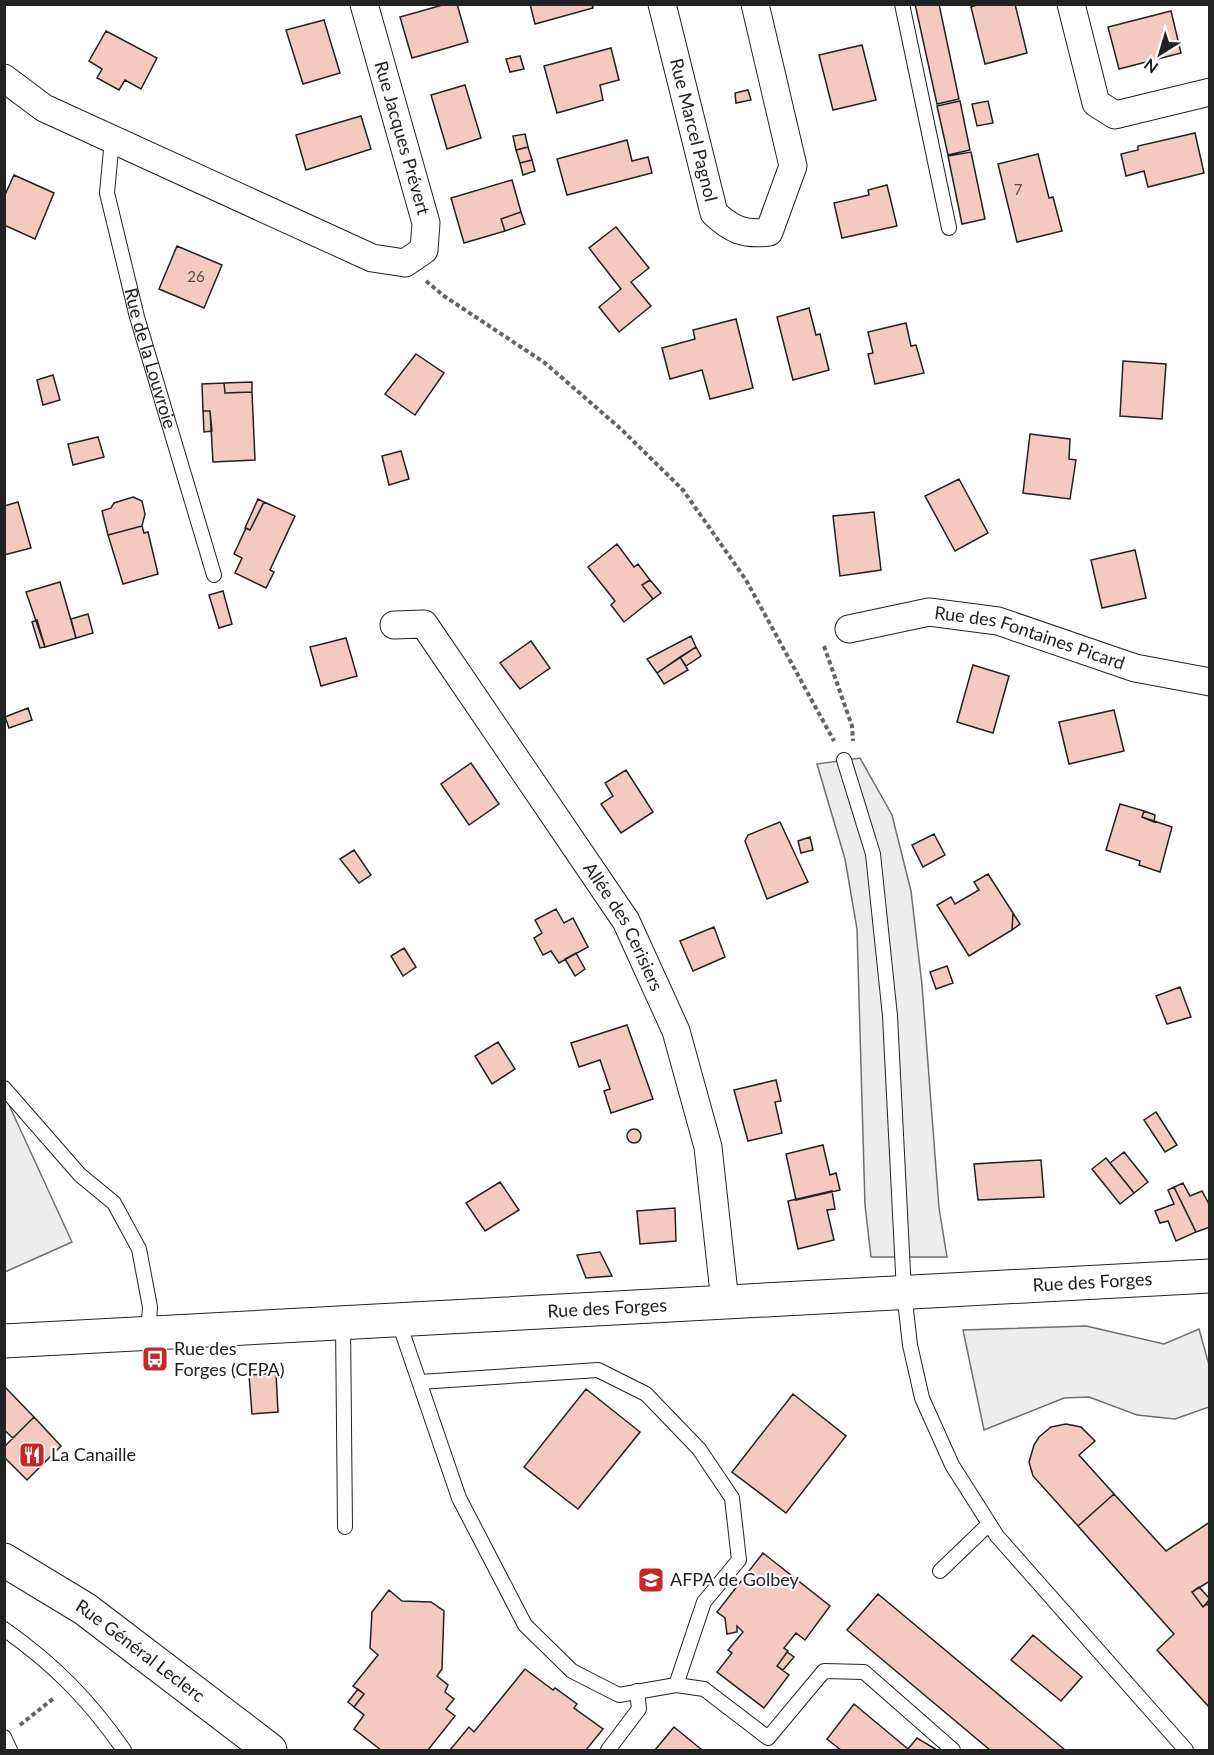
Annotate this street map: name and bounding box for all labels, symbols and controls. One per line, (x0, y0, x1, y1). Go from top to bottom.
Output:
north arrow (1130, 24, 1190, 84)
text: N (1140, 55, 1161, 78)
street label: Rue Marcel Pagnol (666, 56, 723, 204)
street label: Rue Jacques Prévert (370, 58, 436, 218)
house number: 7 (1014, 180, 1023, 198)
house number: 26 (187, 267, 205, 285)
street label: Rue de la Louvroie (120, 285, 182, 431)
street label: Rue des Fontaines Picard (933, 601, 1128, 674)
street label: Allée des Cerisiers (579, 858, 668, 995)
street label: Rue des Forges (1032, 1267, 1153, 1296)
street label: Rue des Forges (547, 1293, 668, 1322)
place label: Rue des Forges (CFPA) (174, 1337, 285, 1380)
bus stop icon: Rue des Forges (CFPA) (140, 1344, 170, 1374)
restaurant icon: La Canaille (17, 1440, 47, 1470)
place label: La Canaille (51, 1443, 136, 1465)
school or university icon: AFPA de Golbey (636, 1565, 666, 1595)
place label: AFPA de Golbey (670, 1568, 800, 1590)
street label: Rue Général Leclerc (72, 1594, 210, 1707)

